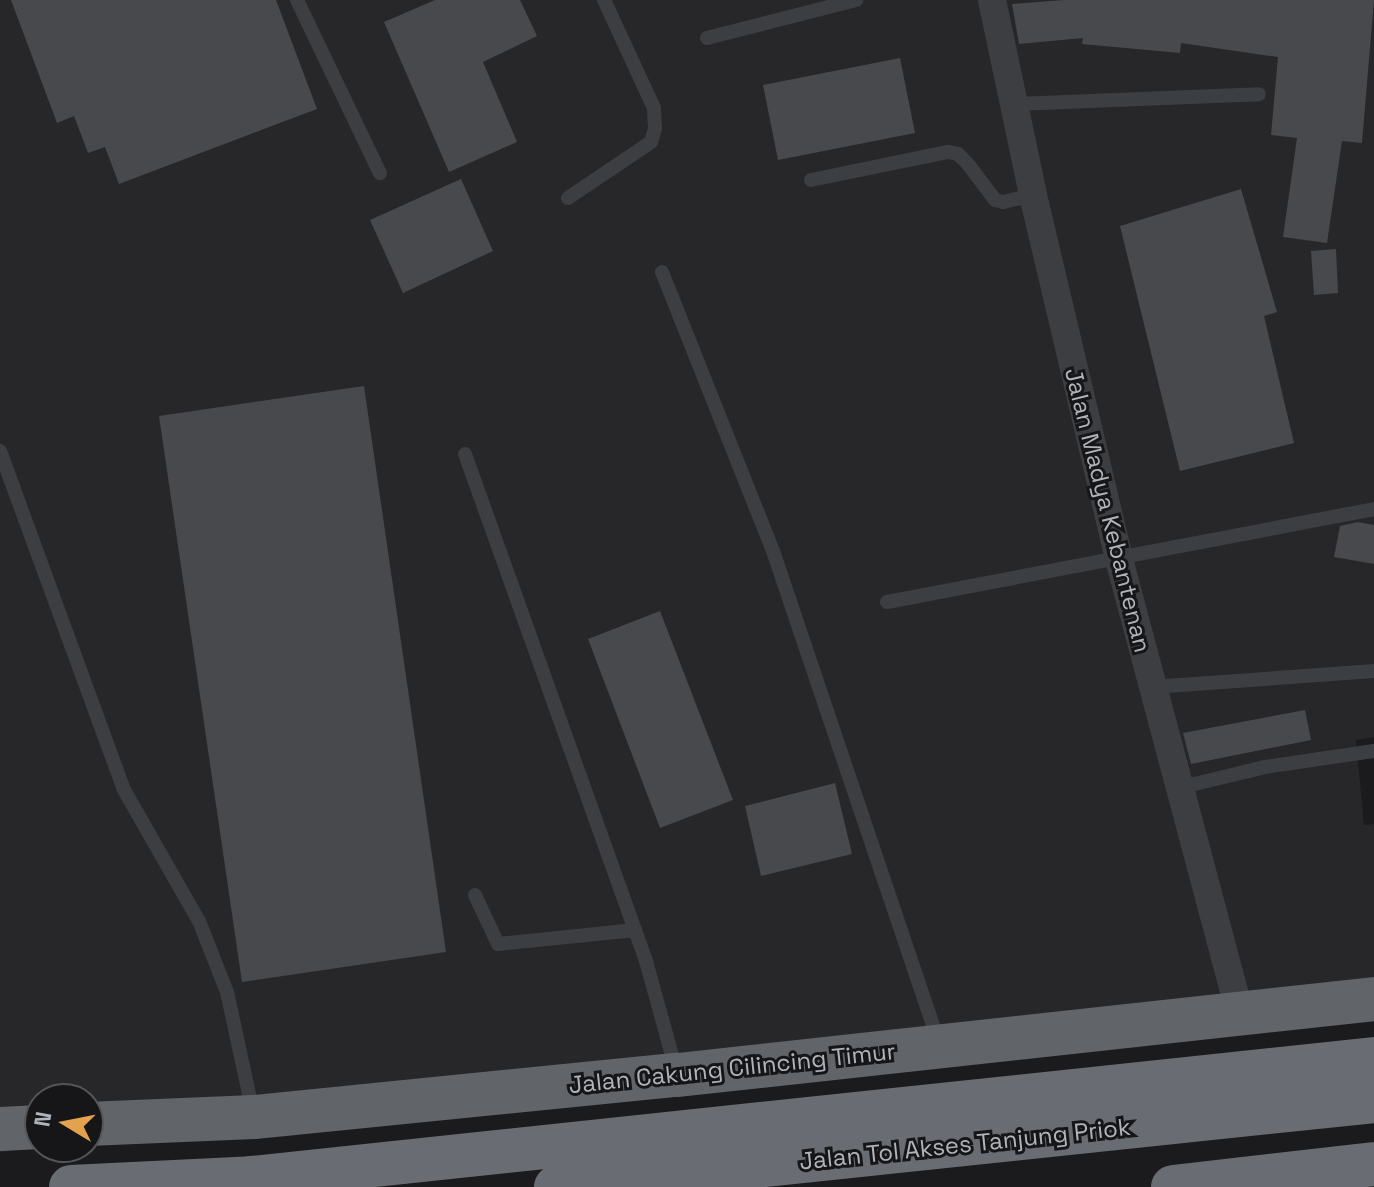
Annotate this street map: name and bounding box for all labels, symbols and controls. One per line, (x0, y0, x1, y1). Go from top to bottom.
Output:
street label: Jalan Madya Kebantenan (1059, 365, 1157, 655)
street label: Jalan Cakung Cilincing Timur (567, 1036, 897, 1100)
north arrow (24, 1083, 104, 1163)
text: N (27, 1109, 57, 1129)
street label: Jalan Tol Akses Tanjung Priok (797, 1112, 1133, 1176)

